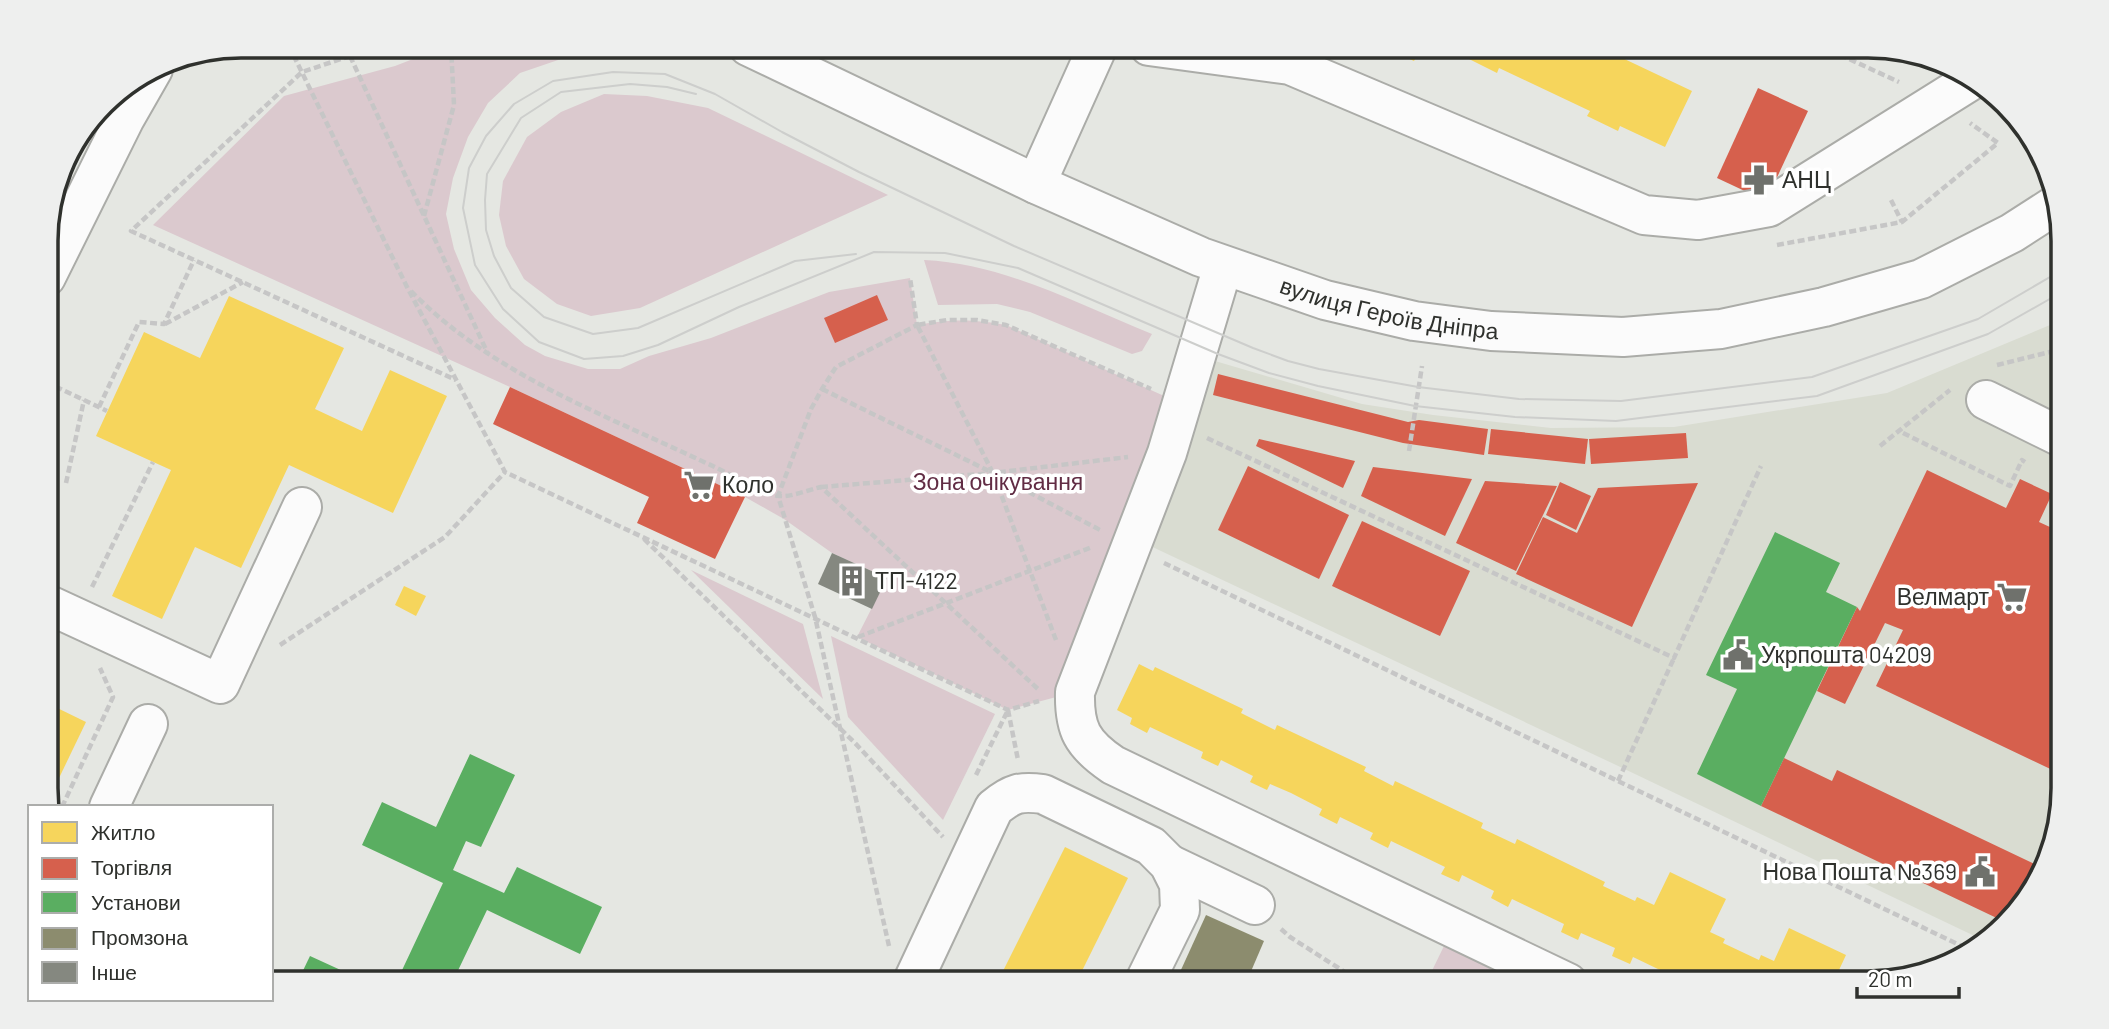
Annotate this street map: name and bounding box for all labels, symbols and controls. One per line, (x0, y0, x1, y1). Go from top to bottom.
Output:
pharmacy icon: АНЦ (1742, 163, 1776, 197)
place label: АНЦ (1782, 165, 1831, 193)
street label: вулиця Героїв Дніпра (1277, 271, 1499, 344)
park label: Зона очікування (913, 467, 1083, 495)
supermarket icon: Коло (682, 468, 716, 502)
place label: Коло (722, 470, 774, 498)
building icon: ТП-4122 (835, 564, 869, 598)
place label: ТП-4122 (875, 566, 958, 594)
supermarket icon: Велмарт (1995, 580, 2029, 614)
place label: Велмарт (1897, 582, 1989, 610)
public building icon: Укрпошта 04209 (1721, 638, 1755, 672)
place label: Укрпошта 04209 (1761, 640, 1932, 668)
legend (28, 805, 273, 1001)
text: Житло (91, 819, 155, 844)
text: Торгівля (91, 854, 172, 879)
public building icon: Нова Пошта №369 (1963, 855, 1997, 889)
place label: Нова Пошта №369 (1762, 857, 1957, 885)
text: Установи (91, 889, 181, 914)
text: Промзона (91, 924, 188, 949)
scale bar (1857, 956, 1958, 1000)
text: Інше (91, 959, 137, 984)
text: 20 m (1868, 966, 1913, 991)

